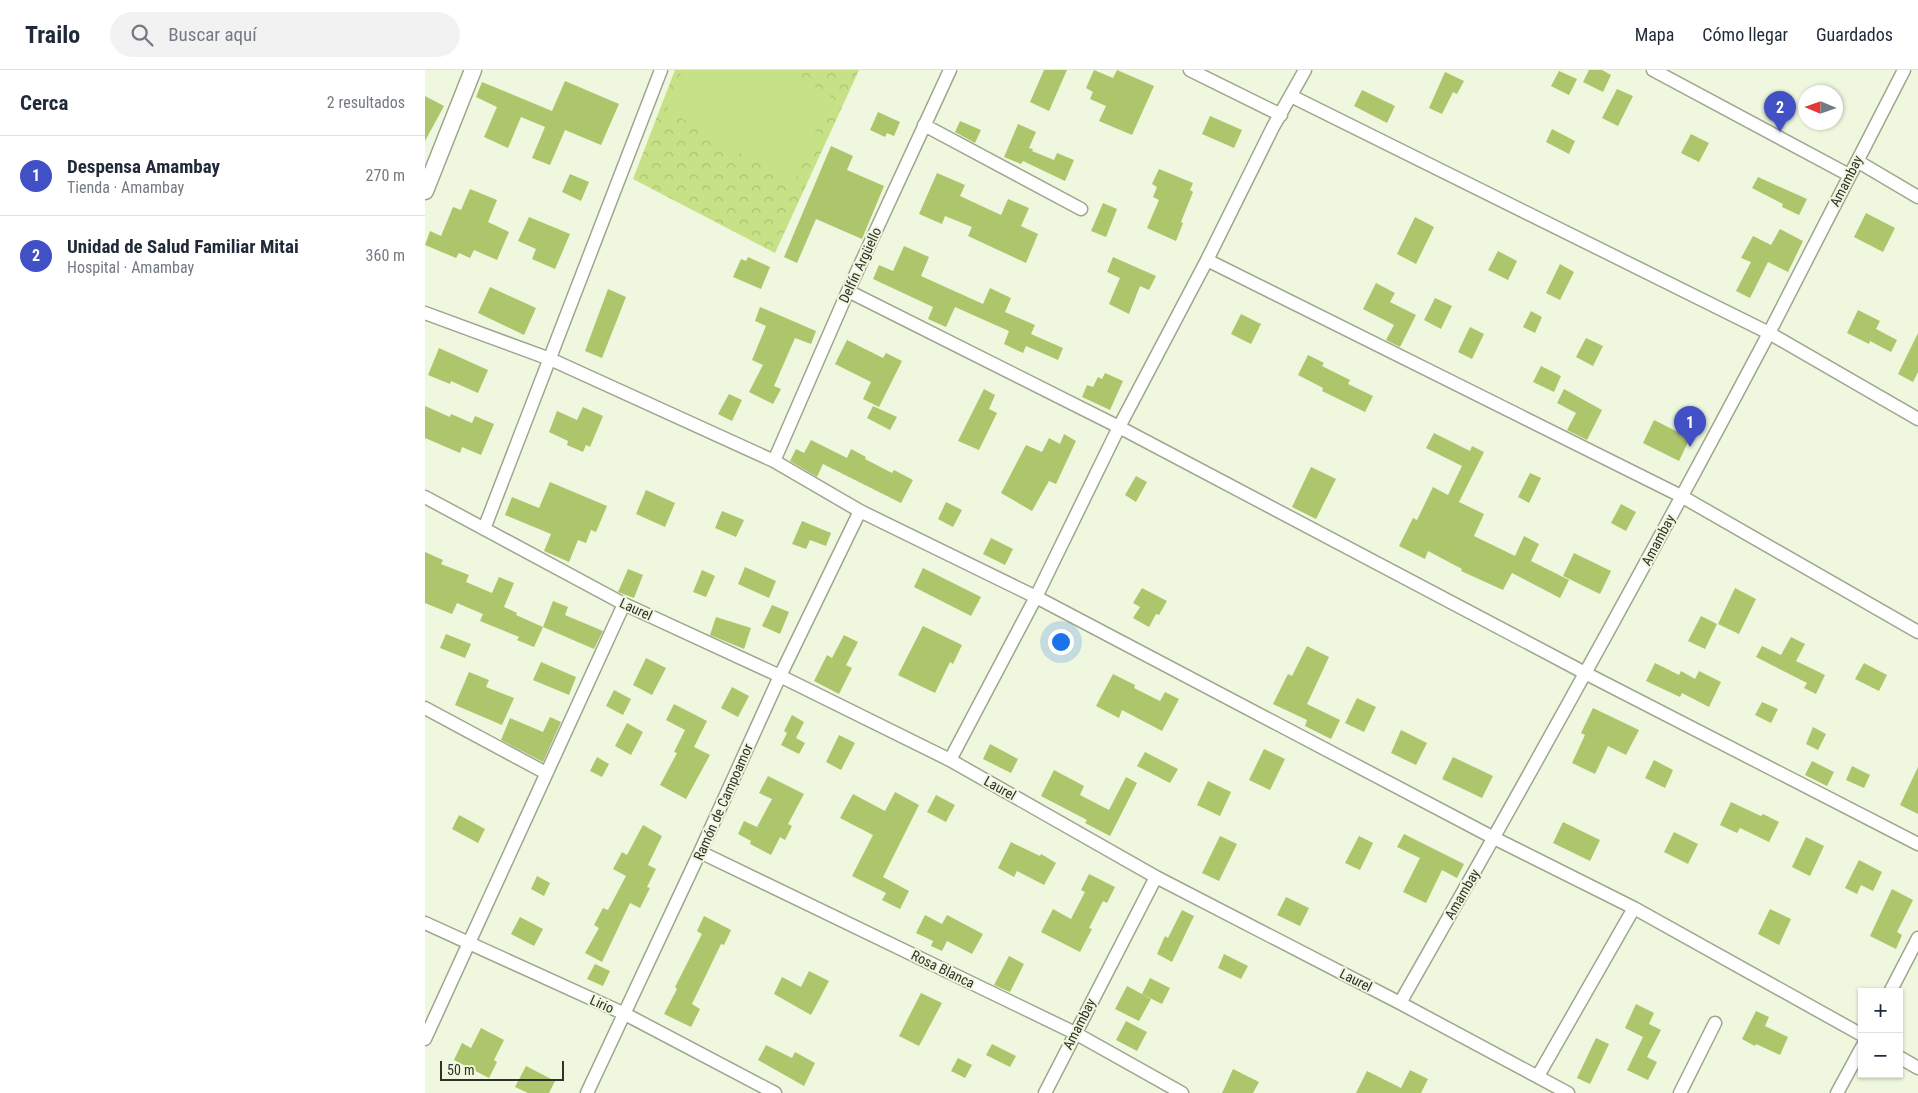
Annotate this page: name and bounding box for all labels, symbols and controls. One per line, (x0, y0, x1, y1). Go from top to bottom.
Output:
search box (110, 12, 460, 57)
text: Trailo (25, 21, 80, 49)
icon: search (128, 21, 156, 49)
text: Buscar aquí (168, 23, 257, 46)
text: Mapa (1635, 24, 1674, 45)
text: Cómo llegar (1702, 24, 1788, 45)
text: Guardados (1816, 24, 1893, 45)
north arrow (1798, 85, 1843, 130)
text: Cerca (20, 91, 68, 115)
pin: 2 (1764, 91, 1796, 132)
text: 2 resultados (327, 93, 405, 112)
street label: Amambay (1826, 153, 1866, 209)
text: Despensa Amambay (67, 155, 220, 178)
text: 1 (32, 166, 40, 185)
text: 270 m (366, 166, 405, 185)
text: Tienda · Amambay (67, 178, 184, 197)
street label: Delfín Argüello (836, 225, 884, 305)
text: Unidad de Salud Familiar Mitai (67, 235, 299, 258)
text: 2 (32, 246, 40, 265)
text: 360 m (366, 246, 405, 265)
text: Hospital · Amambay (67, 258, 194, 277)
pin: 1 (1674, 406, 1706, 447)
street label: Amambay (1638, 512, 1678, 568)
street label: Laurel (617, 595, 655, 623)
your location (1048, 629, 1074, 655)
street label: Ramón de Campoamor (690, 741, 756, 863)
street label: Laurel (981, 773, 1019, 803)
street label: Amambay (1441, 866, 1483, 922)
street label: Rosa Blanca (909, 947, 977, 991)
street label: Laurel (1337, 965, 1375, 995)
map controls (1858, 988, 1903, 1078)
button: + (1858, 988, 1903, 1033)
street label: Lirio (588, 992, 616, 1016)
street label: Amambay (1059, 996, 1099, 1052)
button: − (1858, 1033, 1903, 1078)
scale bar (440, 1058, 564, 1081)
text: 50 m (447, 1062, 475, 1078)

